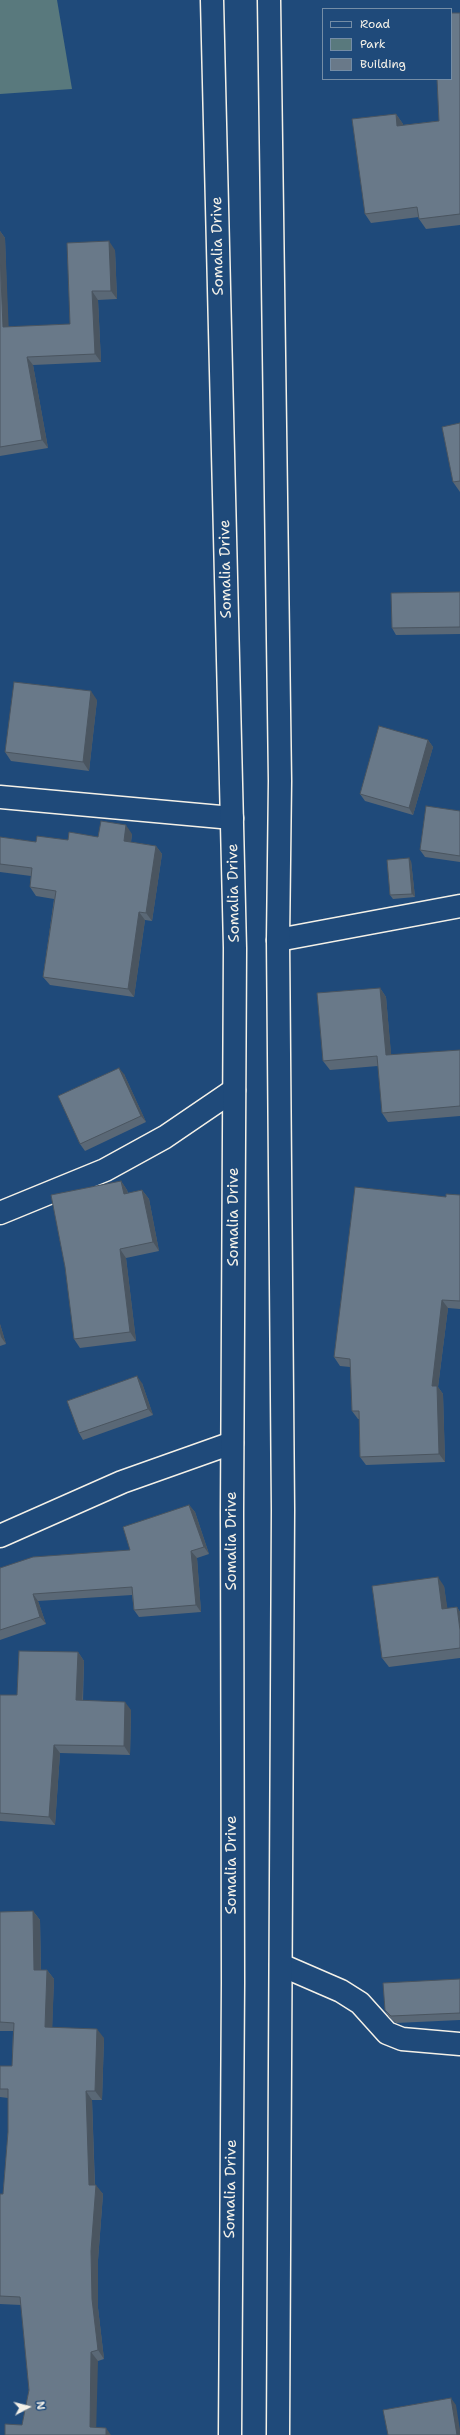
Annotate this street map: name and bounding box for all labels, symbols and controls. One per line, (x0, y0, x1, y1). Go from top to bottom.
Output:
legend (322, 8, 452, 80)
text: Road (360, 16, 390, 32)
text: Park (360, 36, 386, 52)
text: Building (360, 56, 406, 72)
street label: Somalia Drive (208, 196, 228, 296)
street label: Somalia Drive (216, 519, 236, 619)
street label: Somalia Drive (224, 843, 244, 943)
street label: Somalia Drive (225, 1167, 243, 1267)
street label: Somalia Drive (223, 1491, 241, 1591)
street label: Somalia Drive (223, 1815, 241, 1915)
street label: Somalia Drive (221, 2139, 241, 2239)
north arrow (8, 2387, 48, 2427)
text: N (32, 2400, 48, 2411)

